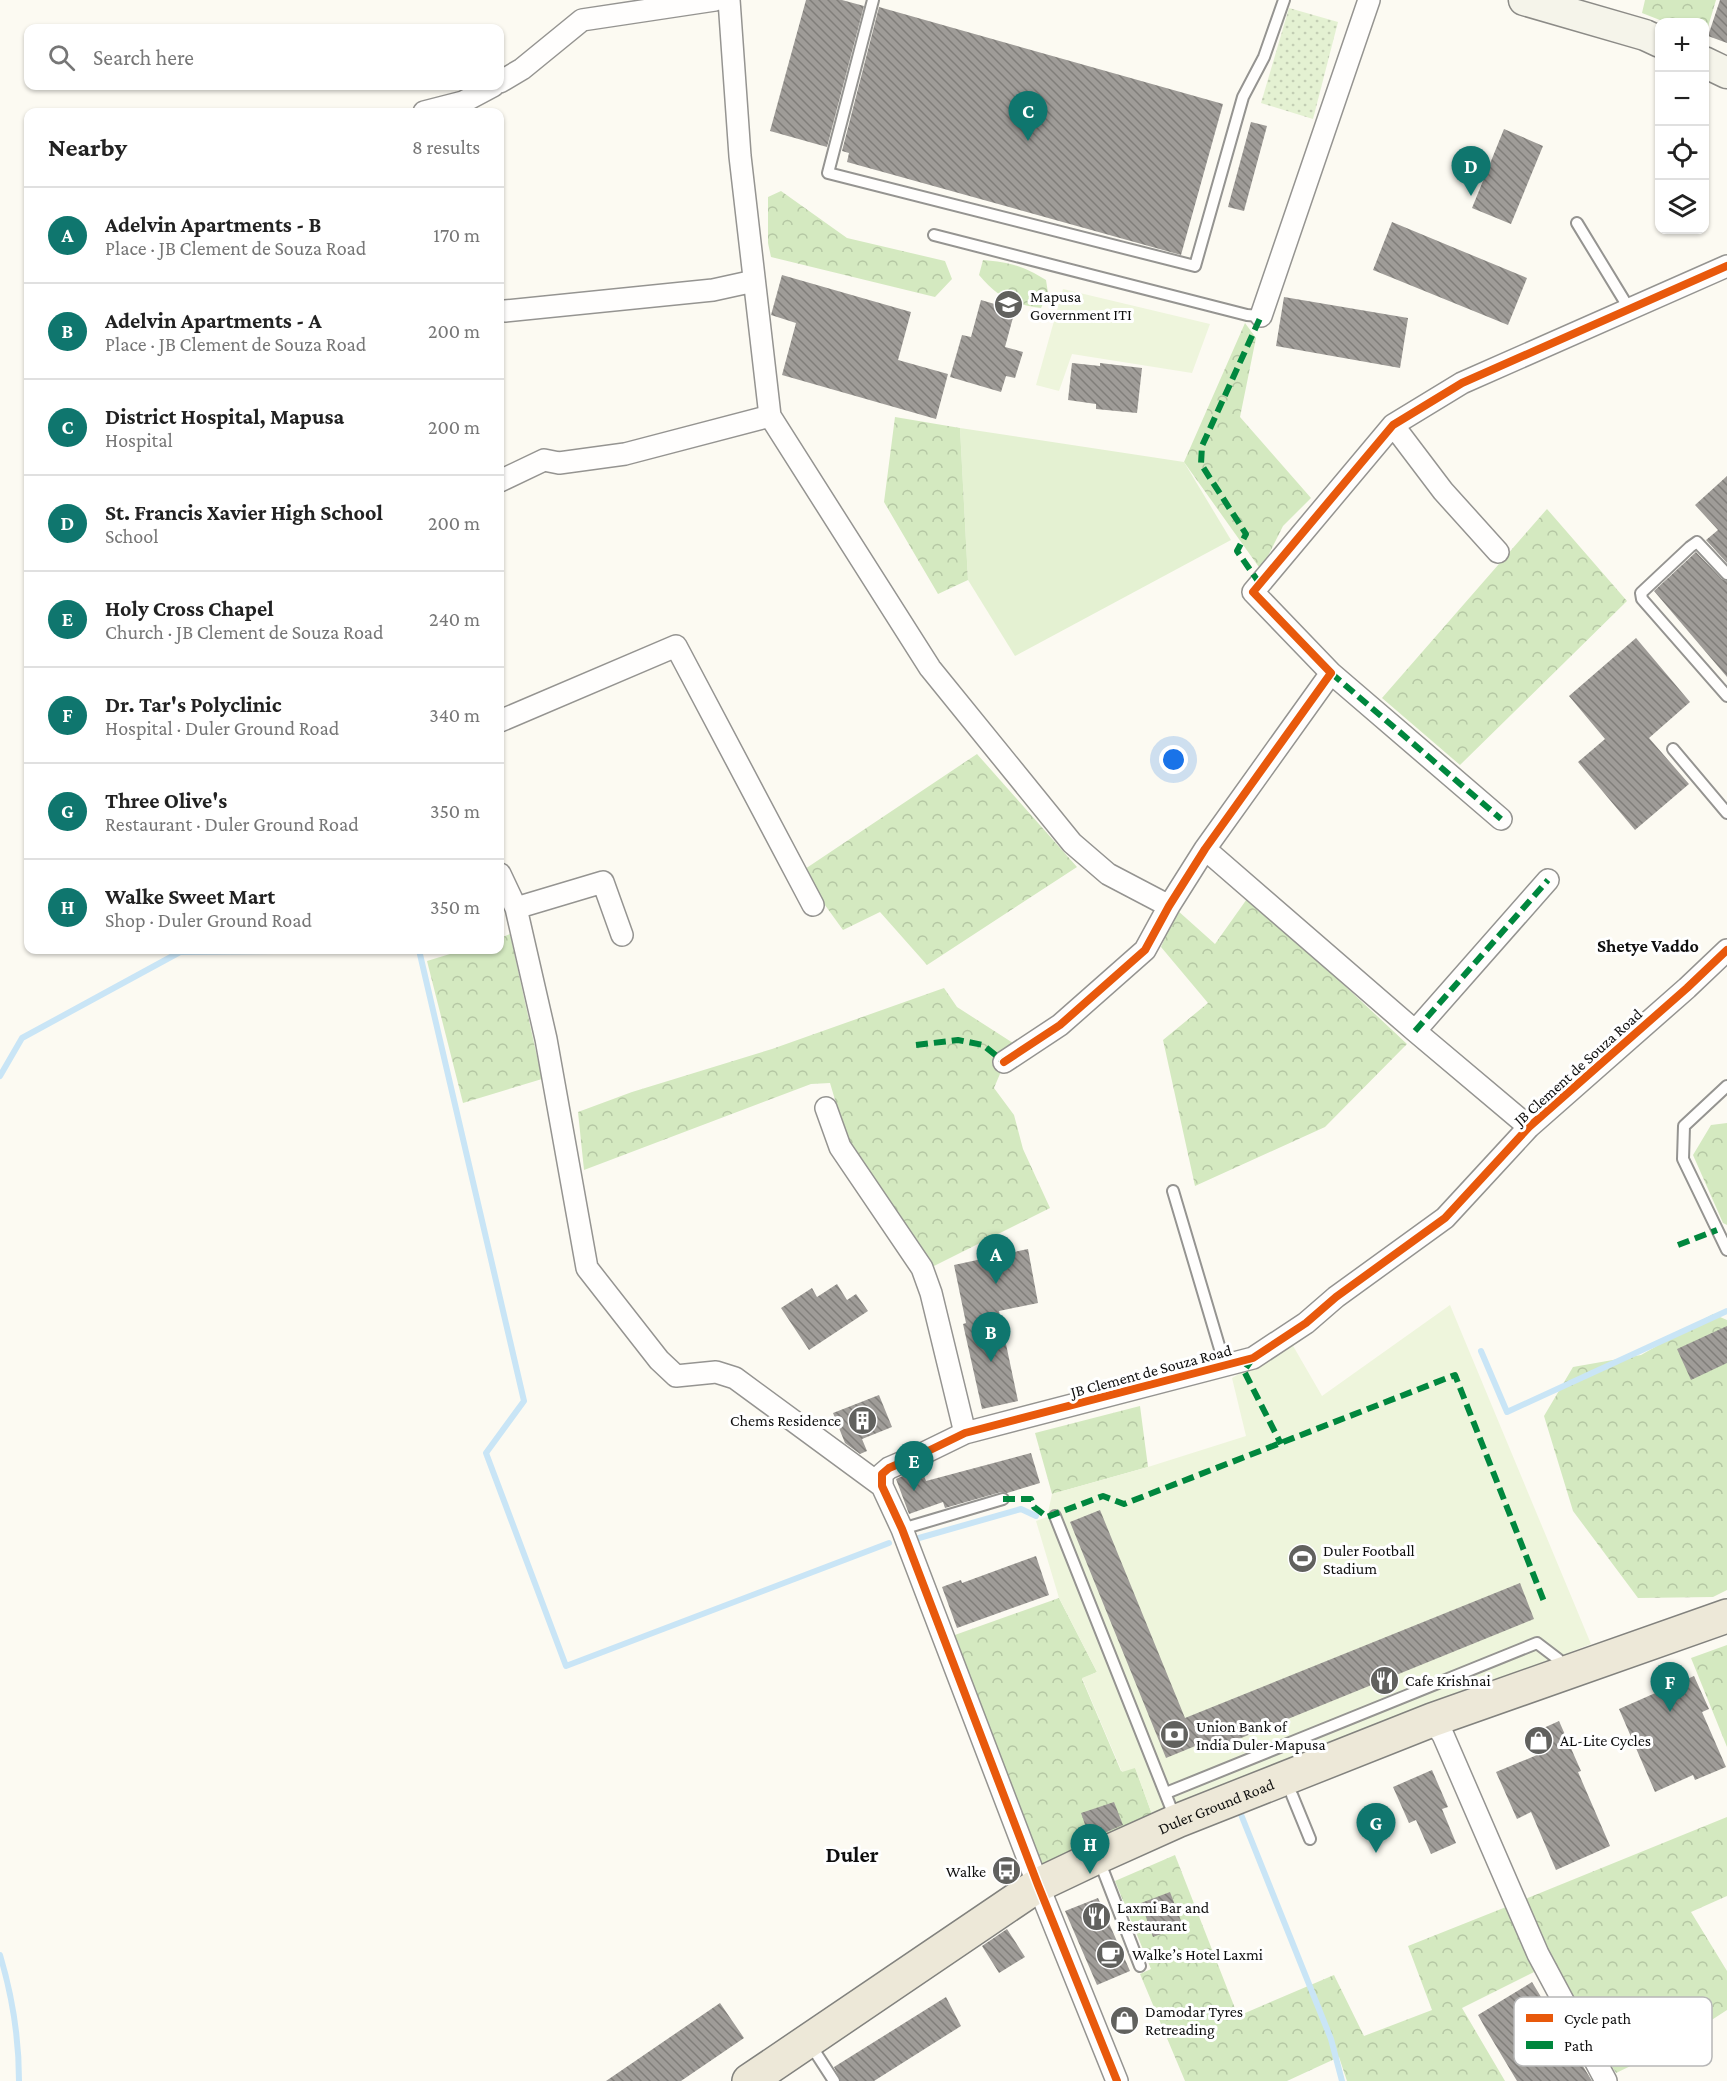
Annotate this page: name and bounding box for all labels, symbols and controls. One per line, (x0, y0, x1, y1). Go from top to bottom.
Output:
map controls (1655, 18, 1709, 234)
button: + (1655, 18, 1709, 72)
search box (24, 24, 504, 90)
icon: search (45, 41, 78, 74)
text: Search here (93, 45, 194, 70)
button: − (1655, 72, 1709, 126)
pin: C (1008, 92, 1048, 141)
button: locate (1655, 126, 1709, 180)
text: Nearby (48, 133, 127, 162)
text: 8 results (412, 136, 480, 158)
pin: D (1452, 146, 1490, 196)
button: layers (1655, 180, 1709, 234)
text: Adelvin Apartments - B (105, 212, 321, 237)
text: A (62, 224, 73, 246)
text: 170 m (433, 224, 480, 246)
text: Place · JB Clement de Souza Road (105, 237, 366, 259)
place label: Mapusa Government ITI (1030, 288, 1132, 323)
school or university icon: Mapusa Government ITI (993, 289, 1025, 321)
text: Adelvin Apartments - A (105, 308, 322, 333)
text: B (62, 320, 73, 342)
text: 200 m (428, 320, 480, 342)
text: Place · JB Clement de Souza Road (105, 333, 366, 355)
text: District Hospital, Mapusa (105, 404, 344, 429)
text: C (61, 416, 74, 438)
text: 200 m (428, 416, 480, 438)
text: Hospital (105, 429, 173, 451)
text: St. Francis Xavier High School (105, 500, 383, 525)
text: D (61, 512, 74, 534)
text: 200 m (428, 512, 480, 534)
text: School (105, 525, 158, 547)
text: Holy Cross Chapel (105, 596, 274, 621)
text: E (62, 608, 73, 630)
text: 240 m (429, 608, 480, 630)
text: Church · JB Clement de Souza Road (105, 621, 384, 643)
text: Dr. Tar's Polyclinic (105, 692, 282, 717)
text: F (62, 704, 73, 726)
text: 340 m (429, 704, 480, 726)
text: Hospital · Duler Ground Road (105, 717, 339, 739)
your location (1159, 745, 1188, 774)
text: Three Olive's (105, 788, 227, 813)
text: G (61, 800, 74, 822)
text: 350 m (430, 800, 480, 822)
text: Restaurant · Duler Ground Road (105, 813, 359, 835)
text: Walke Sweet Mart (105, 884, 275, 909)
text: H (61, 896, 74, 918)
text: 350 m (430, 896, 480, 918)
text: Shop · Duler Ground Road (105, 909, 312, 931)
district label: Shetye Vaddo (1597, 936, 1699, 956)
street label: JB Clement de Souza Road (1509, 1005, 1646, 1131)
pin: A (976, 1234, 1016, 1284)
pin: B (972, 1312, 1010, 1362)
street label: JB Clement de Souza Road (1067, 1341, 1234, 1402)
building icon: Chems Residence (846, 1404, 878, 1436)
place label: Chems Residence (730, 1412, 841, 1429)
pin: E (894, 1442, 934, 1491)
place label: Duler Football Stadium (1323, 1542, 1415, 1577)
sports icon: Duler Football Stadium (1286, 1543, 1318, 1575)
pin: F (1650, 1662, 1690, 1712)
restaurant icon: Cafe Krishnai (1368, 1664, 1400, 1696)
place label: Cafe Krishnai (1405, 1672, 1491, 1689)
place label: Union Bank of India Duler-Mapusa (1196, 1718, 1326, 1754)
bank icon: Union Bank of India Duler-Mapusa (1159, 1719, 1191, 1751)
shop icon: AL-Lite Cycles (1523, 1724, 1555, 1756)
place label: AL-Lite Cycles (1560, 1732, 1651, 1750)
street label: Duler Ground Road (1155, 1775, 1277, 1837)
pin: G (1356, 1804, 1396, 1853)
pin: H (1070, 1824, 1110, 1874)
district label: Duler (825, 1842, 879, 1867)
bus stop icon: Walke (991, 1855, 1023, 1887)
place label: Walke (946, 1863, 986, 1880)
place label: Laxmi Bar and Restaurant (1117, 1899, 1210, 1934)
restaurant icon: Laxmi Bar and Restaurant (1080, 1900, 1112, 1932)
cafe icon: Walke’s Hotel Laxmi (1095, 1938, 1127, 1970)
place label: Walke’s Hotel Laxmi (1132, 1946, 1263, 1963)
legend (1514, 1997, 1712, 2066)
place label: Damodar Tyres Retreading (1145, 2003, 1243, 2039)
shop icon: Damodar Tyres Retreading (1108, 2004, 1140, 2036)
text: Cycle path (1564, 2010, 1631, 2028)
text: Path (1564, 2037, 1594, 2054)

